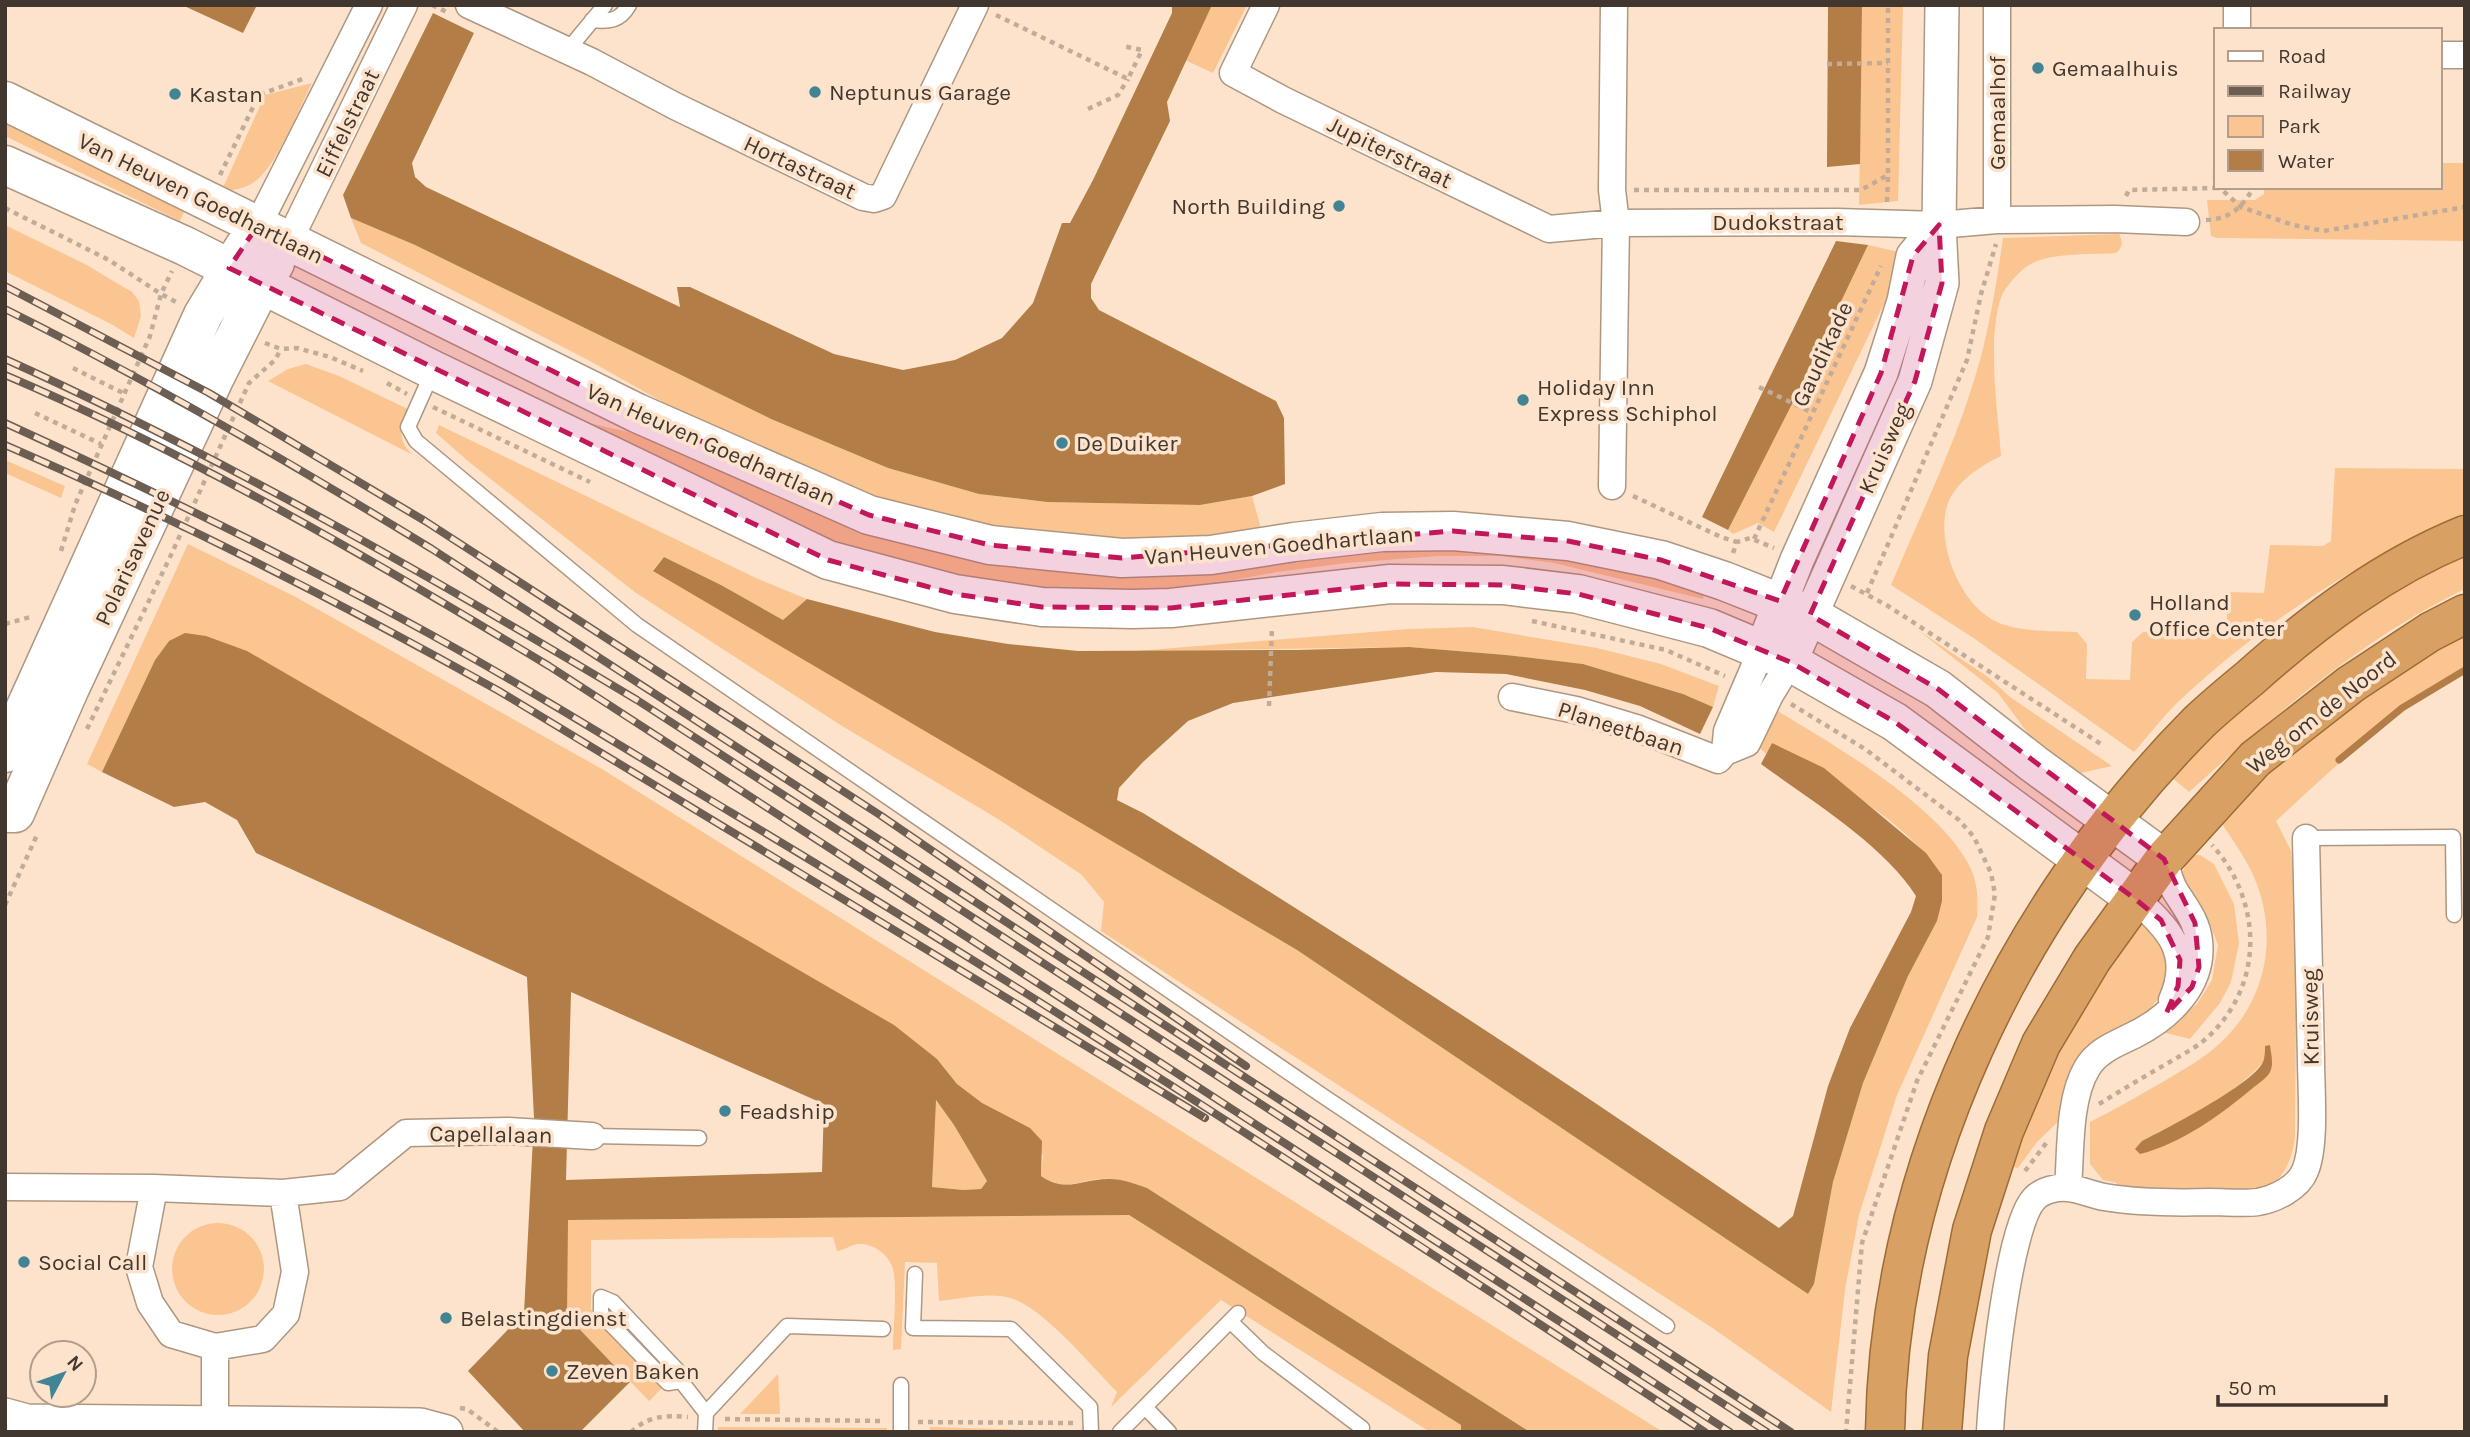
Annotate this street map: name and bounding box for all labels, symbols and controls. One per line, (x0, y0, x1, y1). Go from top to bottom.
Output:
legend (2214, 28, 2442, 189)
text: Road (2278, 44, 2326, 68)
place label: Gemaalhuis (2052, 55, 2179, 82)
street label: Gemaalhof (1984, 56, 2011, 170)
marker: Gemaalhuis (2030, 60, 2046, 76)
street label: Eiffelstraat (310, 64, 385, 182)
place label: Neptunus Garage (829, 79, 1011, 106)
text: Railway (2278, 79, 2351, 103)
place label: Kastan (189, 81, 263, 108)
marker: Neptunus Garage (807, 84, 823, 100)
marker: Kastan (167, 86, 183, 102)
street label: Jupiterstraat (1323, 111, 1457, 194)
text: Park (2278, 114, 2321, 138)
street label: Van Heuven Goedhartlaan (74, 127, 328, 270)
street label: Hortastraat (739, 130, 860, 205)
text: Water (2278, 149, 2334, 173)
place label: North Building (1172, 193, 1325, 220)
marker: North Building (1331, 198, 1347, 214)
street label: Dudokstraat (1712, 209, 1844, 236)
street label: Gaudikade (1786, 297, 1859, 411)
place label: Holiday Inn Express Schiphol (1537, 374, 1718, 427)
street label: Van Heuven Goedhartlaan (582, 377, 840, 512)
marker: Holiday Inn Express Schiphol (1515, 392, 1531, 408)
street label: Kruisweg (1852, 399, 1916, 498)
place label: De Duiker (1076, 430, 1178, 457)
marker: De Duiker (1054, 435, 1070, 451)
street label: Polarisavenue (89, 485, 176, 630)
street label: Van Heuven Goedhartlaan (1143, 520, 1415, 571)
place label: Holland Office Center (2149, 589, 2285, 642)
marker: Holland Office Center (2127, 607, 2143, 623)
street label: Weg om de Noord (2241, 645, 2402, 779)
street label: Planeetbaan (1554, 695, 1687, 762)
street label: Kruisweg (2296, 968, 2325, 1066)
place label: Feadship (739, 1098, 835, 1125)
marker: Feadship (717, 1103, 733, 1119)
street label: Capellalaan (429, 1120, 553, 1149)
place label: Social Call (38, 1249, 147, 1276)
marker: Social Call (16, 1254, 32, 1270)
place label: Belastingdienst (460, 1305, 627, 1332)
marker: Belastingdienst (438, 1310, 454, 1326)
north arrow (28, 1339, 98, 1409)
text: N (62, 1351, 88, 1376)
place label: Zeven Baken (566, 1358, 700, 1385)
marker: Zeven Baken (544, 1363, 560, 1379)
scale bar (2218, 1364, 2386, 1408)
text: 50 m (2228, 1376, 2277, 1400)

